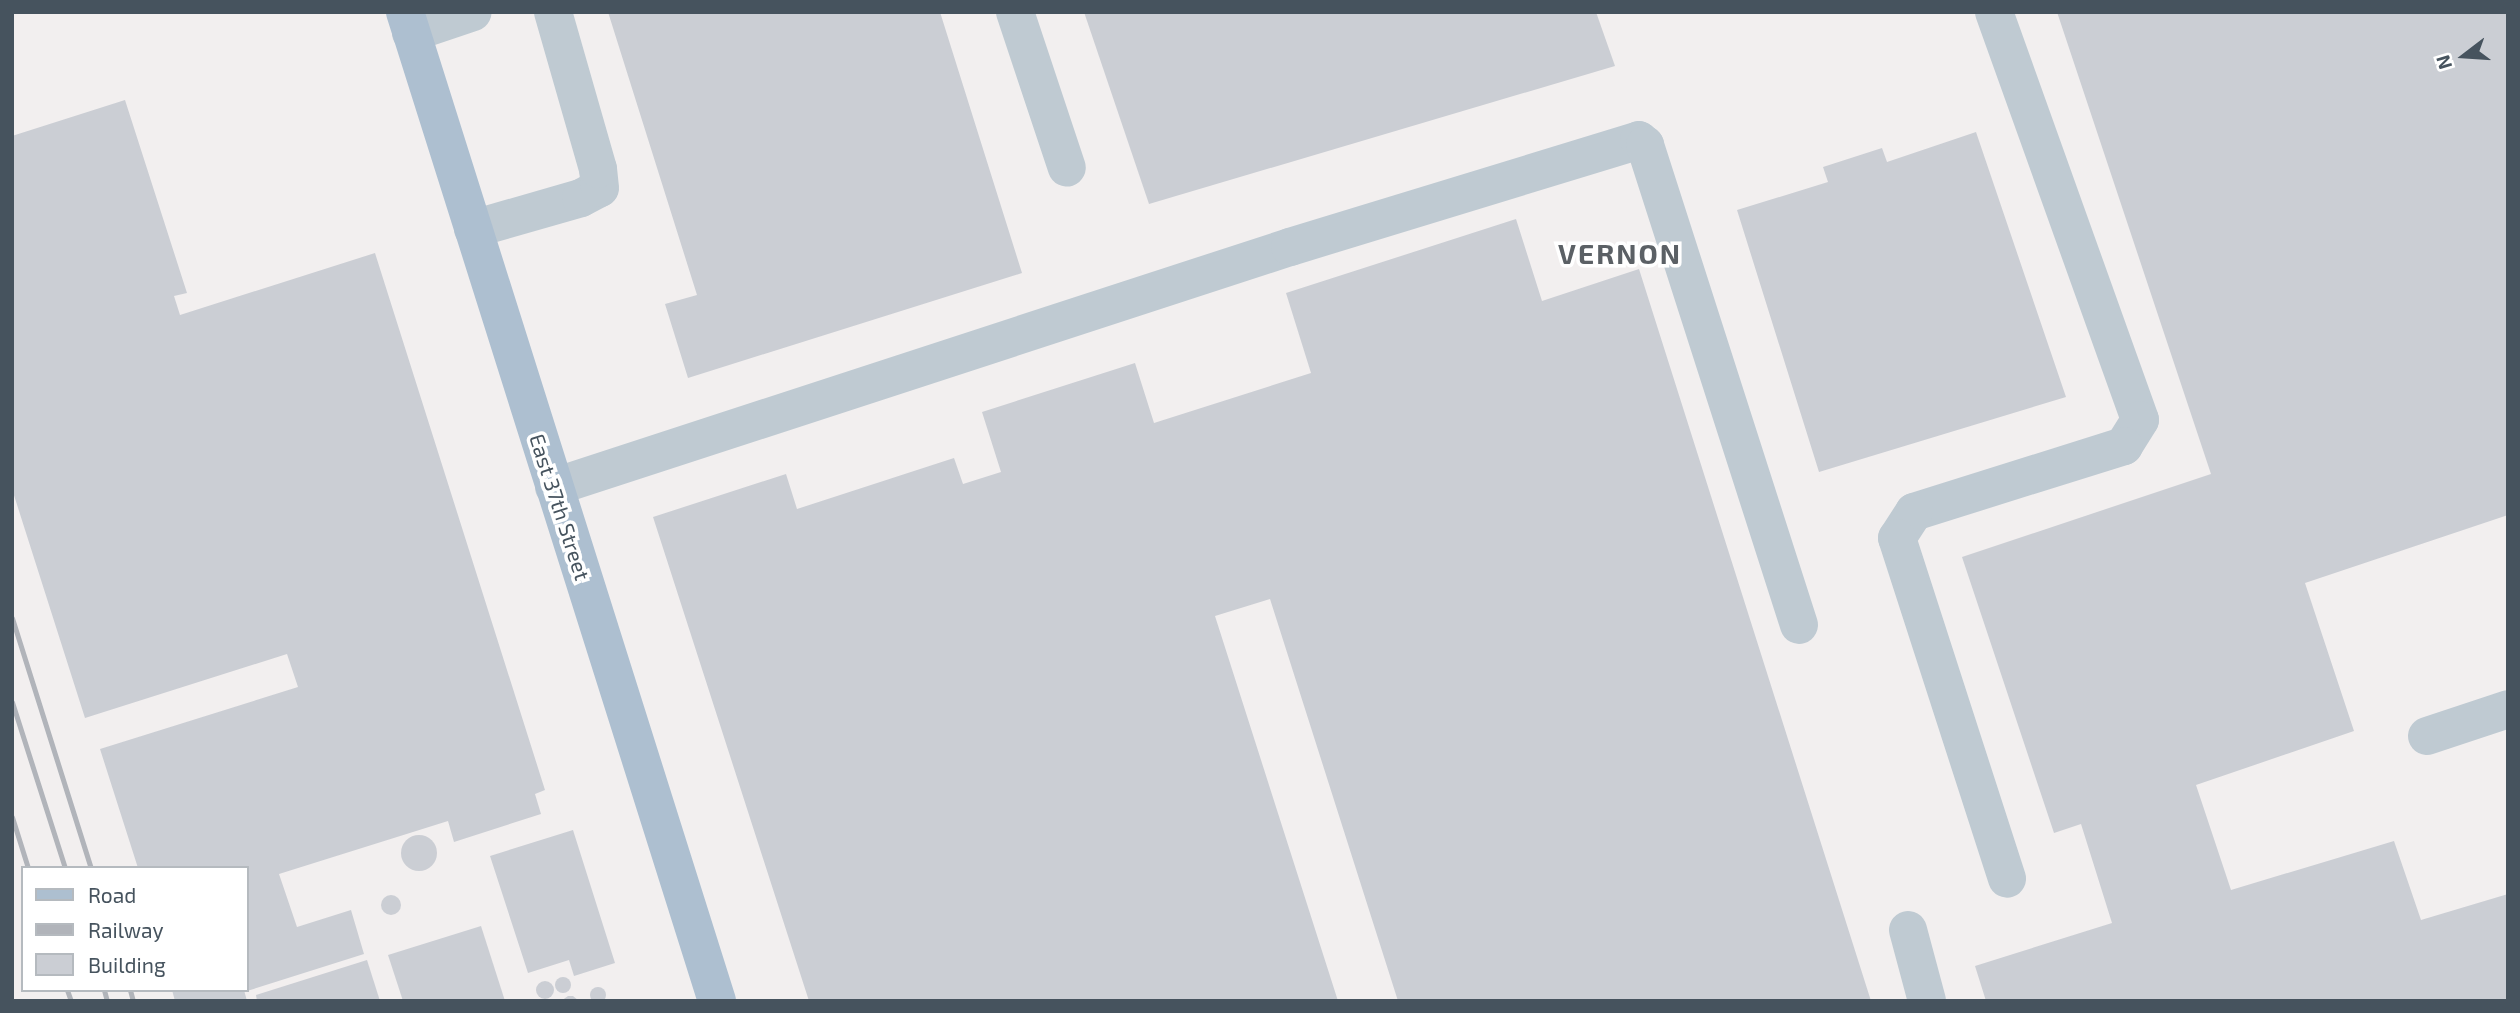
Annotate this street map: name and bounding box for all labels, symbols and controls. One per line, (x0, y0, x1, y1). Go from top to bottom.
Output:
north arrow (2429, 21, 2499, 91)
text: N (2430, 52, 2456, 72)
district label: VERNON (1559, 236, 1681, 270)
street label: East 37th Street (524, 431, 596, 583)
legend (21, 866, 248, 992)
text: Road (88, 882, 136, 907)
text: Railway (88, 917, 164, 942)
text: Building (88, 952, 166, 977)

